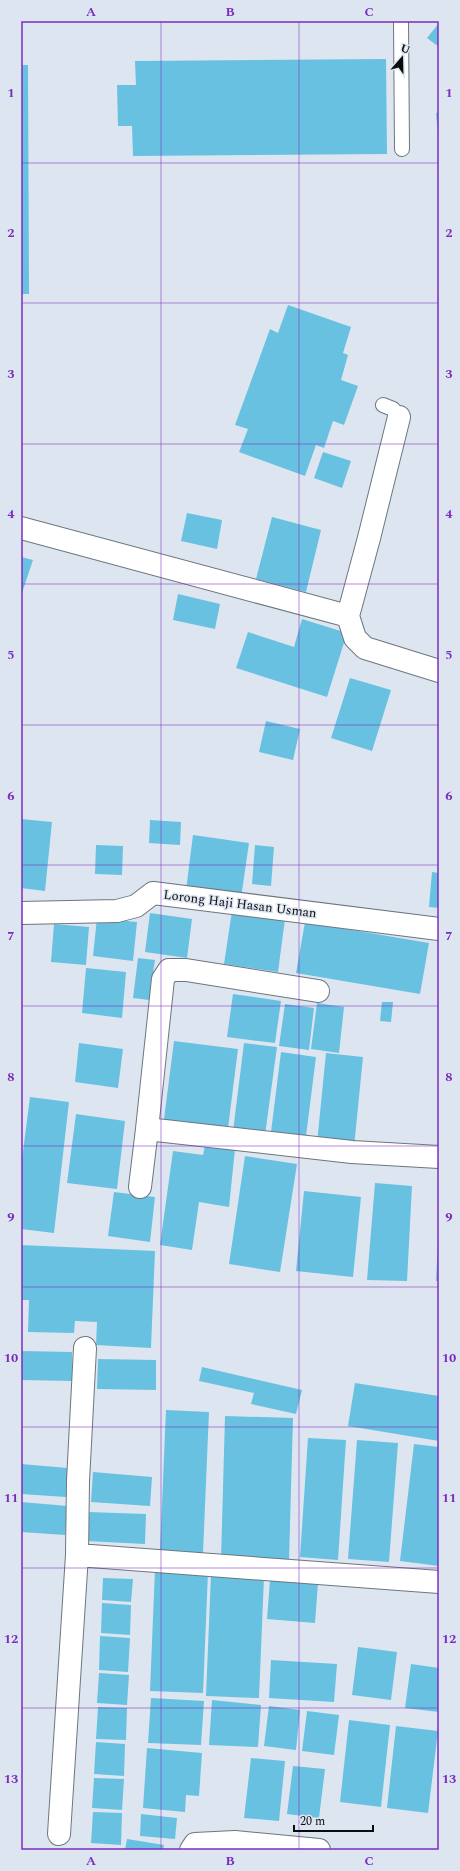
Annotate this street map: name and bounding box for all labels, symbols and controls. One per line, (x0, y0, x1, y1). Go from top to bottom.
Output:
text: A (86, 2, 96, 22)
text: B (225, 2, 235, 22)
text: C (364, 2, 374, 22)
north arrow (382, 38, 422, 78)
text: U (398, 40, 412, 59)
text: 1 (7, 83, 15, 103)
text: 1 (445, 83, 453, 103)
text: 2 (7, 223, 15, 243)
text: 2 (445, 223, 453, 243)
text: 3 (7, 364, 15, 384)
text: 3 (445, 364, 453, 384)
text: 4 (7, 504, 15, 524)
text: 4 (445, 504, 453, 524)
text: 5 (7, 645, 15, 665)
text: 5 (445, 645, 453, 665)
text: 6 (7, 786, 15, 806)
text: 6 (445, 786, 453, 806)
street label: Lorong Haji Hasan Usman (162, 885, 318, 923)
text: 7 (7, 926, 15, 946)
text: 7 (445, 926, 453, 946)
text: 8 (7, 1067, 15, 1087)
text: 8 (445, 1067, 453, 1087)
text: 9 (7, 1207, 15, 1227)
text: 9 (445, 1207, 453, 1227)
text: 10 (4, 1348, 18, 1368)
text: 10 (442, 1348, 456, 1368)
text: 11 (4, 1488, 18, 1508)
text: 11 (442, 1488, 456, 1508)
text: 12 (4, 1629, 18, 1649)
text: 12 (442, 1629, 456, 1649)
text: 13 (4, 1769, 18, 1789)
text: 13 (442, 1769, 456, 1789)
scale bar (294, 1807, 373, 1833)
text: 20 m (300, 1812, 325, 1831)
text: A (86, 1851, 96, 1871)
text: B (225, 1851, 235, 1871)
text: C (364, 1851, 374, 1871)

